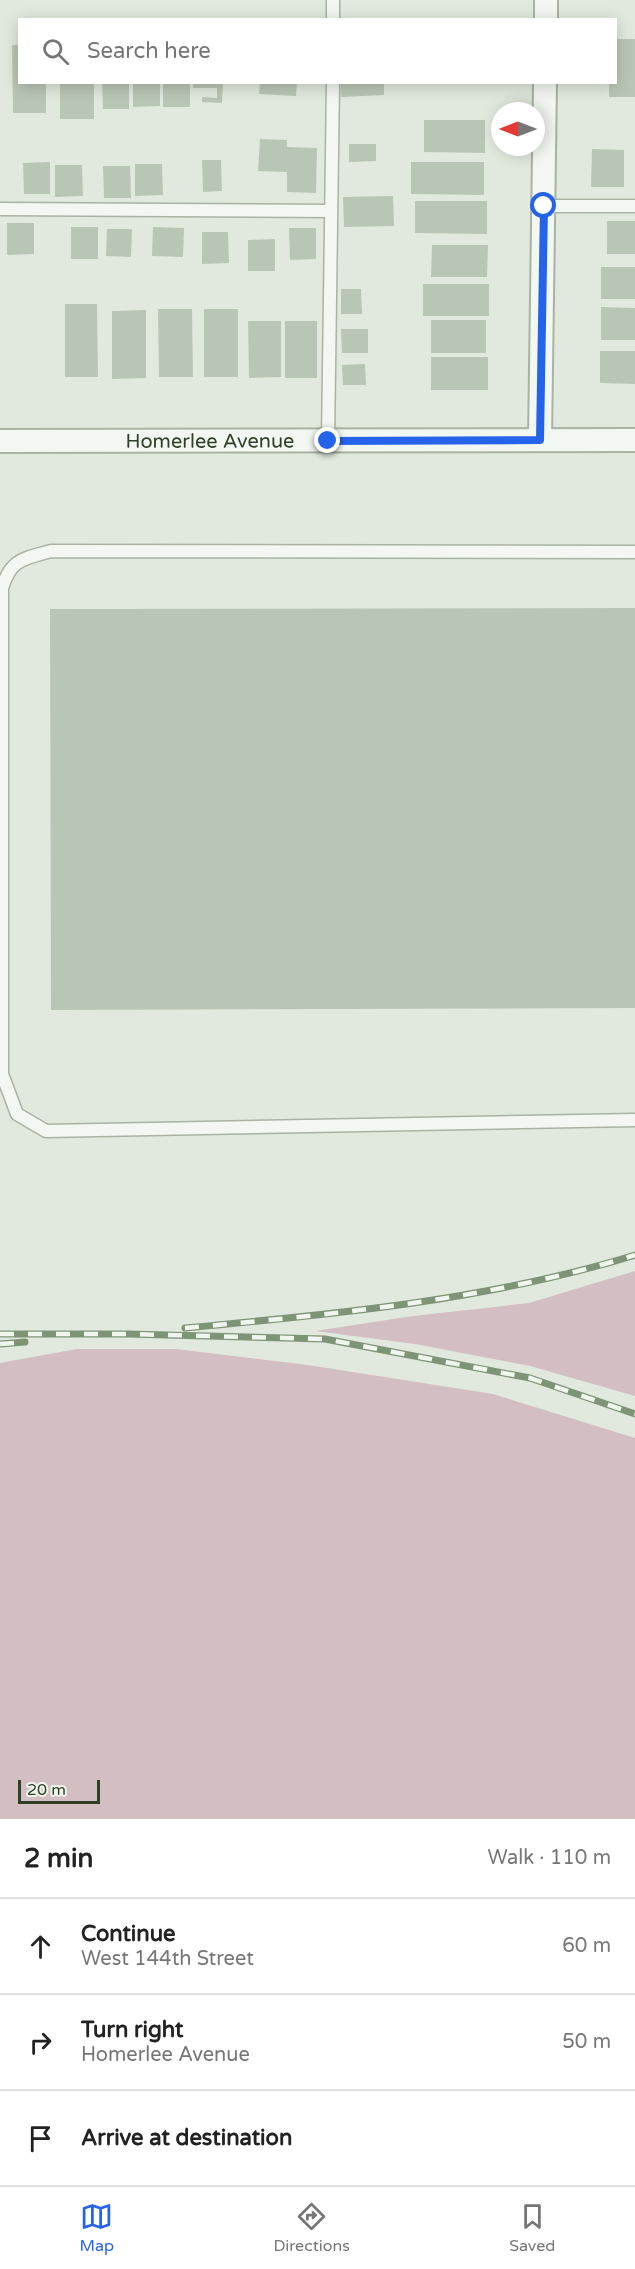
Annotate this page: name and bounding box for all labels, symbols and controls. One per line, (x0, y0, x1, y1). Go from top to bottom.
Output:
search box (18, 18, 617, 84)
icon: search (39, 35, 72, 68)
text: Search here (87, 38, 211, 64)
north arrow (491, 102, 545, 156)
route start (530, 192, 556, 218)
route end (314, 427, 340, 453)
street label: Homerlee Avenue (126, 430, 294, 454)
scale bar (18, 1777, 100, 1804)
text: 20 m (27, 1780, 66, 1800)
text: 2 min (24, 1843, 93, 1874)
text: Walk · 110 m (488, 1846, 611, 1870)
text: Continue (81, 1921, 176, 1947)
icon: ahead (24, 1930, 57, 1963)
text: 60 m (562, 1934, 611, 1958)
text: West 144th Street (81, 1947, 254, 1971)
text: Turn right (81, 2017, 183, 2043)
icon: right (24, 2026, 57, 2059)
text: 50 m (562, 2030, 611, 2054)
text: Homerlee Avenue (81, 2043, 250, 2067)
icon: arrive (24, 2122, 57, 2155)
text: Arrive at destination (81, 2125, 292, 2151)
tab: Map (80, 2200, 114, 2256)
tab: Directions (273, 2200, 350, 2256)
tab: Saved (509, 2200, 555, 2256)

